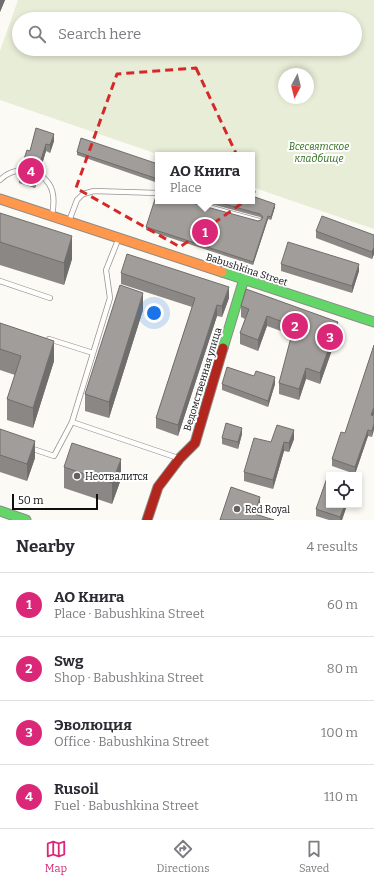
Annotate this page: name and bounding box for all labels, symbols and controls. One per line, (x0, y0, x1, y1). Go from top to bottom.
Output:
search box (12, 12, 362, 56)
icon: search (26, 23, 48, 45)
text: Search here (58, 25, 141, 43)
north arrow (278, 68, 314, 104)
park label: Всесвятское кладбище (289, 141, 349, 165)
popup (155, 152, 255, 204)
pin: 4 (18, 156, 44, 186)
text: АО Книга (170, 162, 240, 180)
text: Place (170, 180, 202, 195)
pin: 1 (192, 217, 218, 247)
street label: Babushkina Street (204, 251, 289, 289)
your location (144, 303, 164, 323)
pin: 2 (282, 311, 308, 341)
pin: 3 (317, 322, 343, 352)
street label: Ведомственная улица (181, 326, 225, 433)
marker: Неотвалится (72, 471, 82, 481)
place label: Неотвалится (85, 471, 148, 483)
map controls (326, 472, 362, 508)
button: locate (326, 472, 362, 508)
scale bar (12, 492, 98, 511)
text: 50 m (18, 494, 44, 507)
marker: Red Royal (232, 504, 242, 514)
place label: Red Royal (245, 504, 290, 516)
text: Nearby (16, 536, 75, 557)
text: 4 results (306, 539, 358, 554)
text: АО Книга (54, 588, 124, 606)
text: 1 (26, 597, 32, 612)
text: 60 m (327, 597, 358, 612)
text: Place · Babushkina Street (54, 606, 205, 621)
text: Swg (54, 652, 84, 670)
text: 2 (25, 661, 33, 676)
text: 80 m (327, 661, 358, 676)
text: Shop · Babushkina Street (54, 670, 204, 685)
text: Эволюция (54, 716, 132, 734)
text: 3 (25, 725, 33, 740)
text: 100 m (321, 725, 358, 740)
text: Office · Babushkina Street (54, 734, 209, 749)
text: Rusoil (54, 780, 99, 798)
text: 4 (25, 789, 33, 804)
text: 110 m (324, 789, 358, 804)
text: Fuel · Babushkina Street (54, 798, 199, 813)
tab: Map (45, 838, 67, 875)
tab: Directions (157, 838, 209, 875)
tab: Saved (299, 838, 329, 875)

